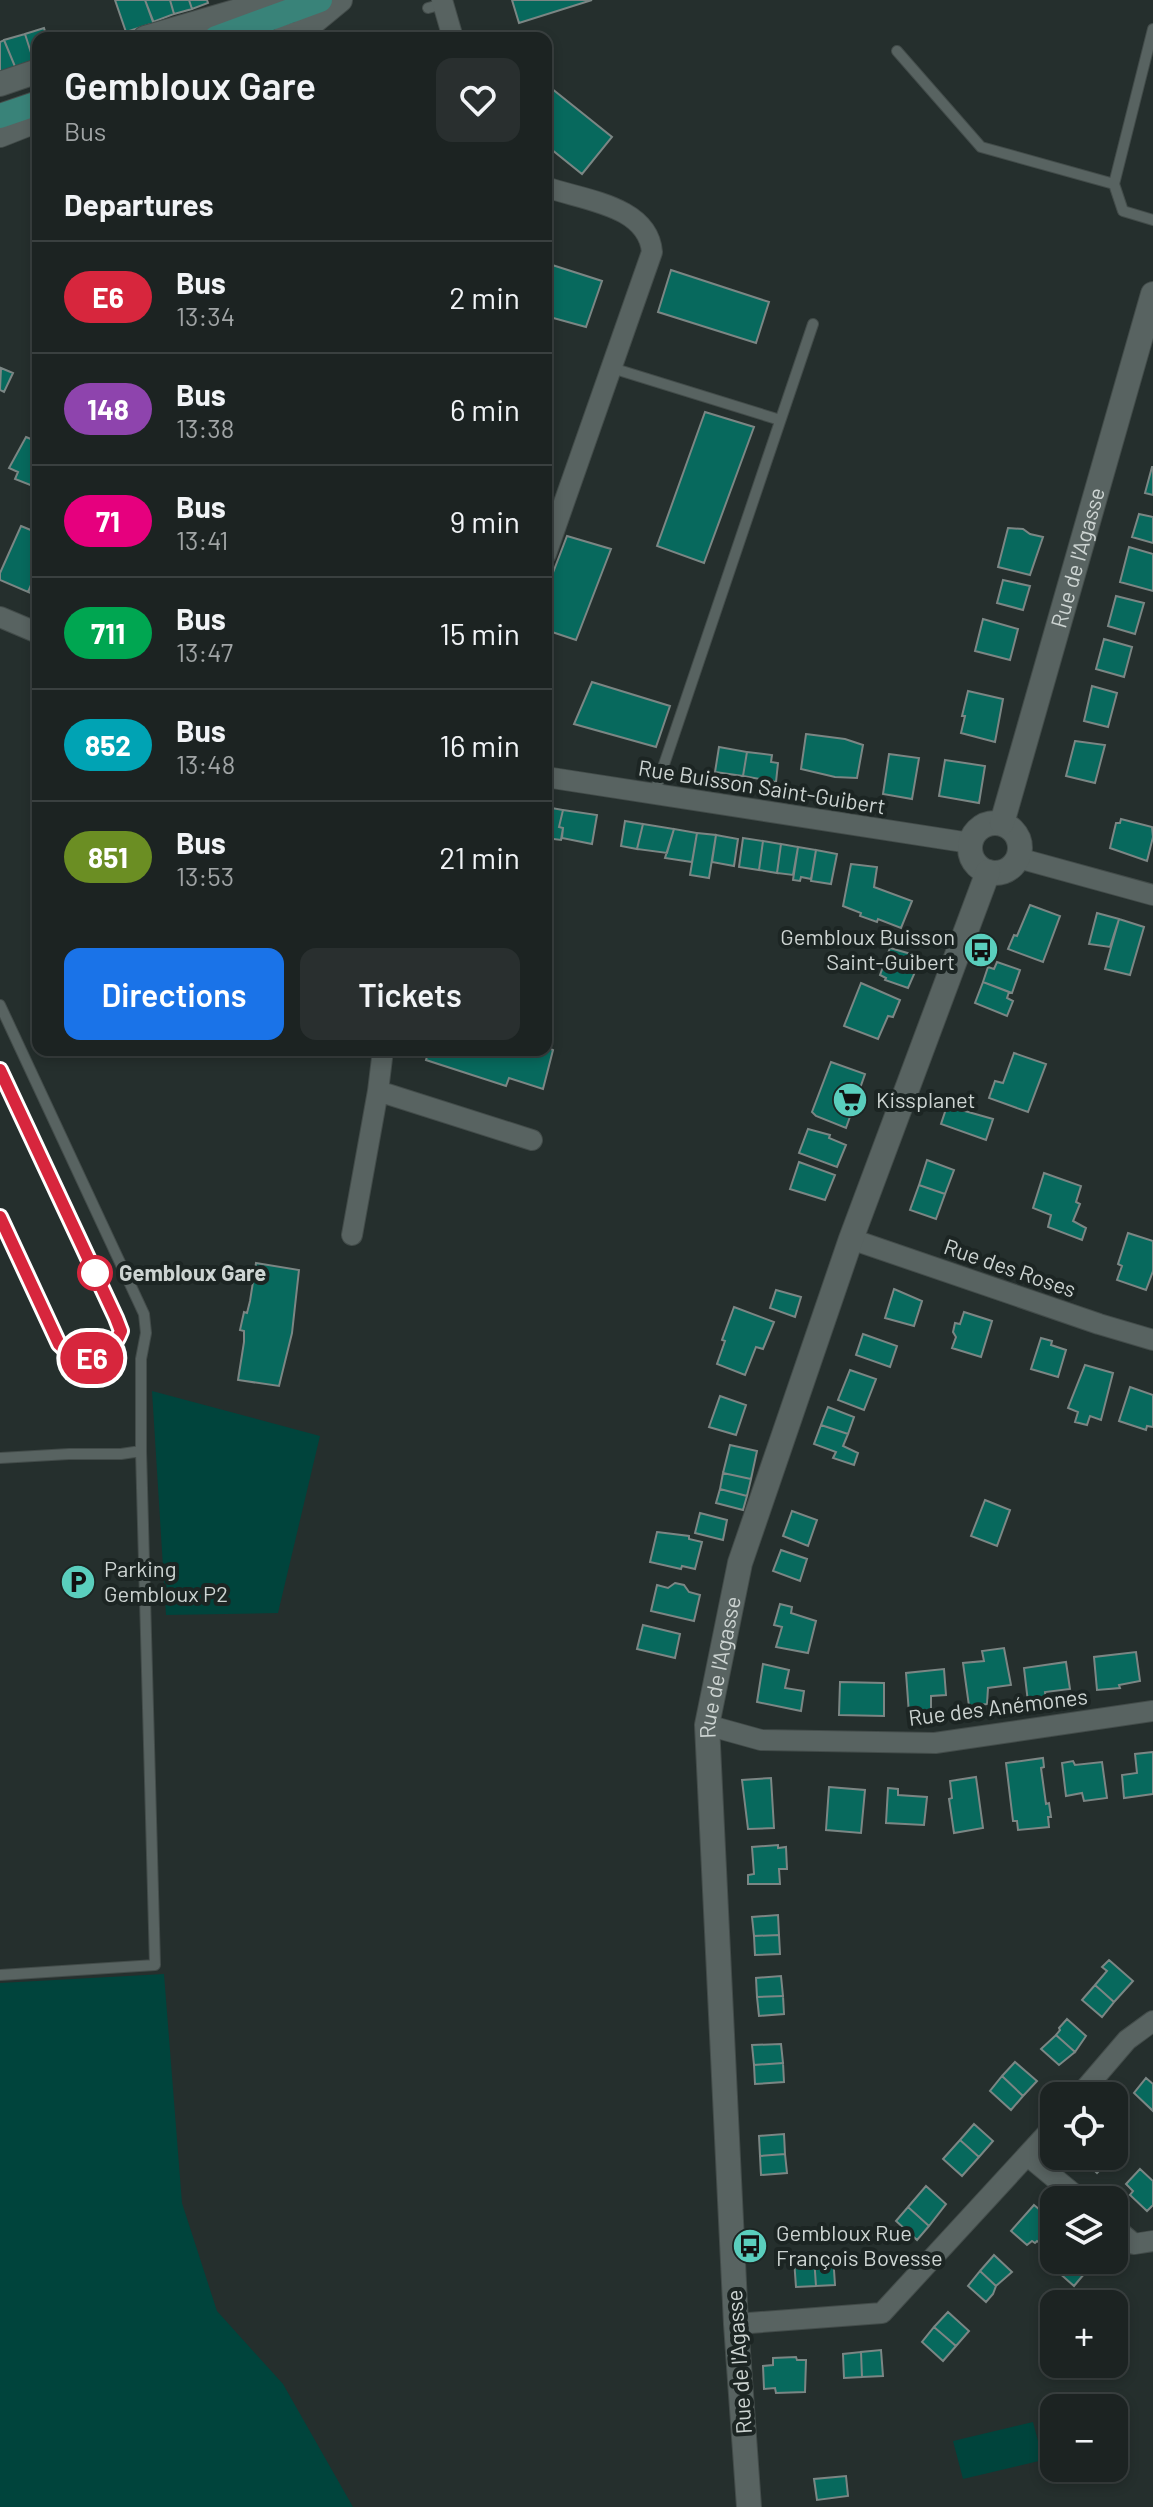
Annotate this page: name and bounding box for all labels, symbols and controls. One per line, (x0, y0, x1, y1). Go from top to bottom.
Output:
button: heart (436, 58, 520, 142)
text: Gembloux Gare (64, 62, 316, 108)
text: Bus (64, 115, 106, 146)
text: Departures (64, 186, 214, 222)
text: Bus (176, 264, 226, 300)
text: 2 min (449, 279, 520, 315)
text: E6 (92, 280, 124, 314)
text: 13:34 (176, 300, 235, 331)
text: Bus (176, 376, 226, 412)
text: 6 min (450, 391, 520, 427)
text: 148 (87, 392, 129, 426)
text: 13:38 (176, 412, 234, 443)
street label: Rue de l'Agasse (1044, 484, 1109, 630)
text: Bus (176, 488, 226, 524)
text: 9 min (450, 503, 520, 539)
text: 71 (96, 504, 120, 538)
text: 13:41 (176, 524, 228, 555)
text: Bus (176, 600, 226, 636)
text: 15 min (439, 615, 520, 651)
text: 711 (91, 616, 125, 650)
text: 13:47 (176, 636, 233, 667)
text: Bus (176, 712, 226, 748)
text: 16 min (439, 727, 520, 763)
text: 852 (85, 728, 131, 762)
text: 13:48 (176, 748, 235, 779)
street label: Rue Buisson Saint-Guibert (637, 754, 888, 818)
text: Bus (176, 824, 226, 860)
text: 21 min (439, 839, 520, 875)
text: 851 (88, 840, 128, 874)
text: 13:53 (176, 860, 234, 891)
place label: Gembloux Buisson Saint-Guibert (780, 923, 955, 974)
bus stop icon: Gembloux Buisson Saint-Guibert (962, 931, 1000, 969)
button: Directions (64, 948, 284, 1040)
button: Tickets (300, 948, 520, 1040)
supermarket icon: Kissplanet (831, 1081, 869, 1119)
place label: Kissplanet (876, 1086, 976, 1112)
street label: Rue des Roses (941, 1232, 1080, 1302)
marker: Gembloux Gare (78, 1256, 112, 1290)
place label: Gembloux Gare (119, 1259, 266, 1285)
line badge: E6 (56, 1332, 128, 1384)
text: E6 (76, 1341, 108, 1375)
place label: Parking Gembloux P2 (104, 1555, 228, 1606)
parking icon: Parking Gembloux P2 (59, 1563, 97, 1601)
street label: Rue de l'Agasse (693, 1594, 745, 1739)
street label: Rue des Anémones (907, 1682, 1089, 1730)
map controls (1040, 2082, 1128, 2482)
button: locate (1040, 2082, 1128, 2170)
button: layers (1040, 2186, 1128, 2274)
place label: Gembloux Rue François Bovesse (776, 2219, 943, 2270)
bus stop icon: Gembloux Rue François Bovesse (731, 2227, 769, 2265)
street label: Rue de l'Agasse (720, 2289, 756, 2435)
button: + (1040, 2290, 1128, 2378)
button: − (1040, 2394, 1128, 2482)

